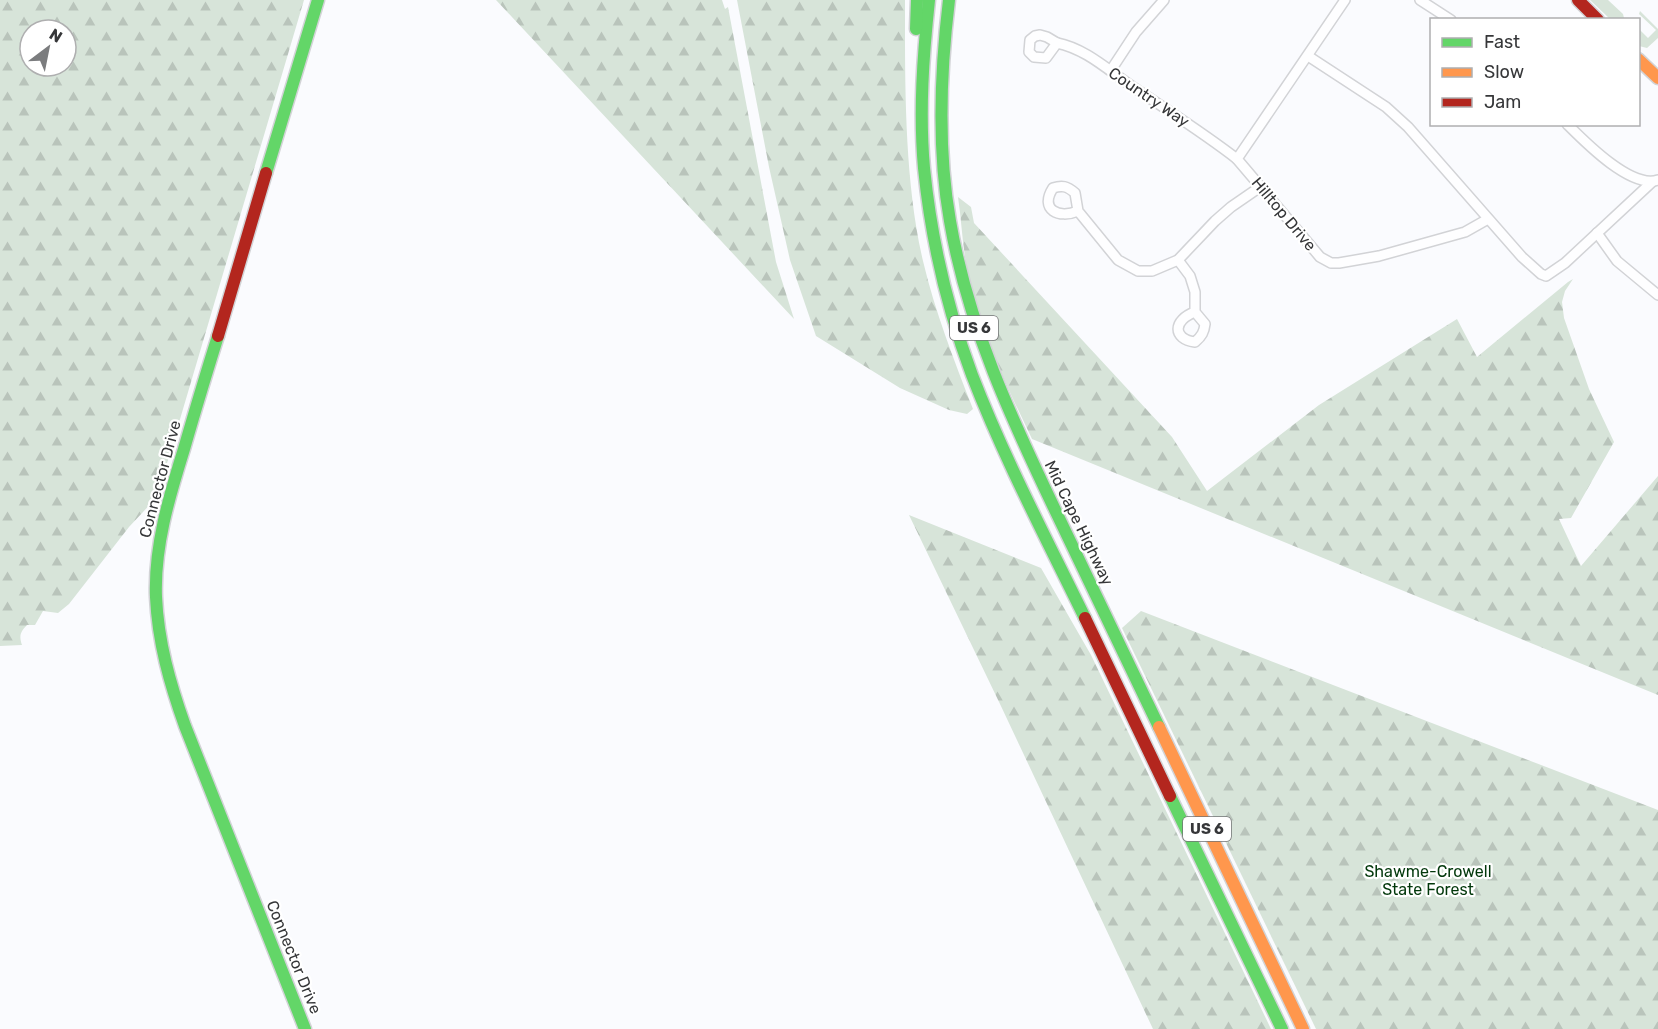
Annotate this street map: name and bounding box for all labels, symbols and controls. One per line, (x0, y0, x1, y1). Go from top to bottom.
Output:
north arrow (18, 18, 78, 78)
legend (1430, 18, 1640, 126)
text: N (46, 25, 66, 47)
text: Fast (1484, 31, 1520, 53)
text: Slow (1484, 61, 1524, 83)
street label: Country Way (1105, 63, 1193, 131)
text: Jam (1484, 91, 1521, 113)
street label: Hilltop Drive (1248, 173, 1320, 255)
road number: US 6 (950, 316, 998, 340)
street label: Connector Drive (135, 418, 185, 540)
street label: Mid Cape Highway (1041, 457, 1118, 589)
road number: US 6 (1183, 817, 1231, 841)
park label: Shawme-Crowell State Forest (1364, 862, 1492, 899)
street label: Connector Drive (263, 898, 325, 1017)

